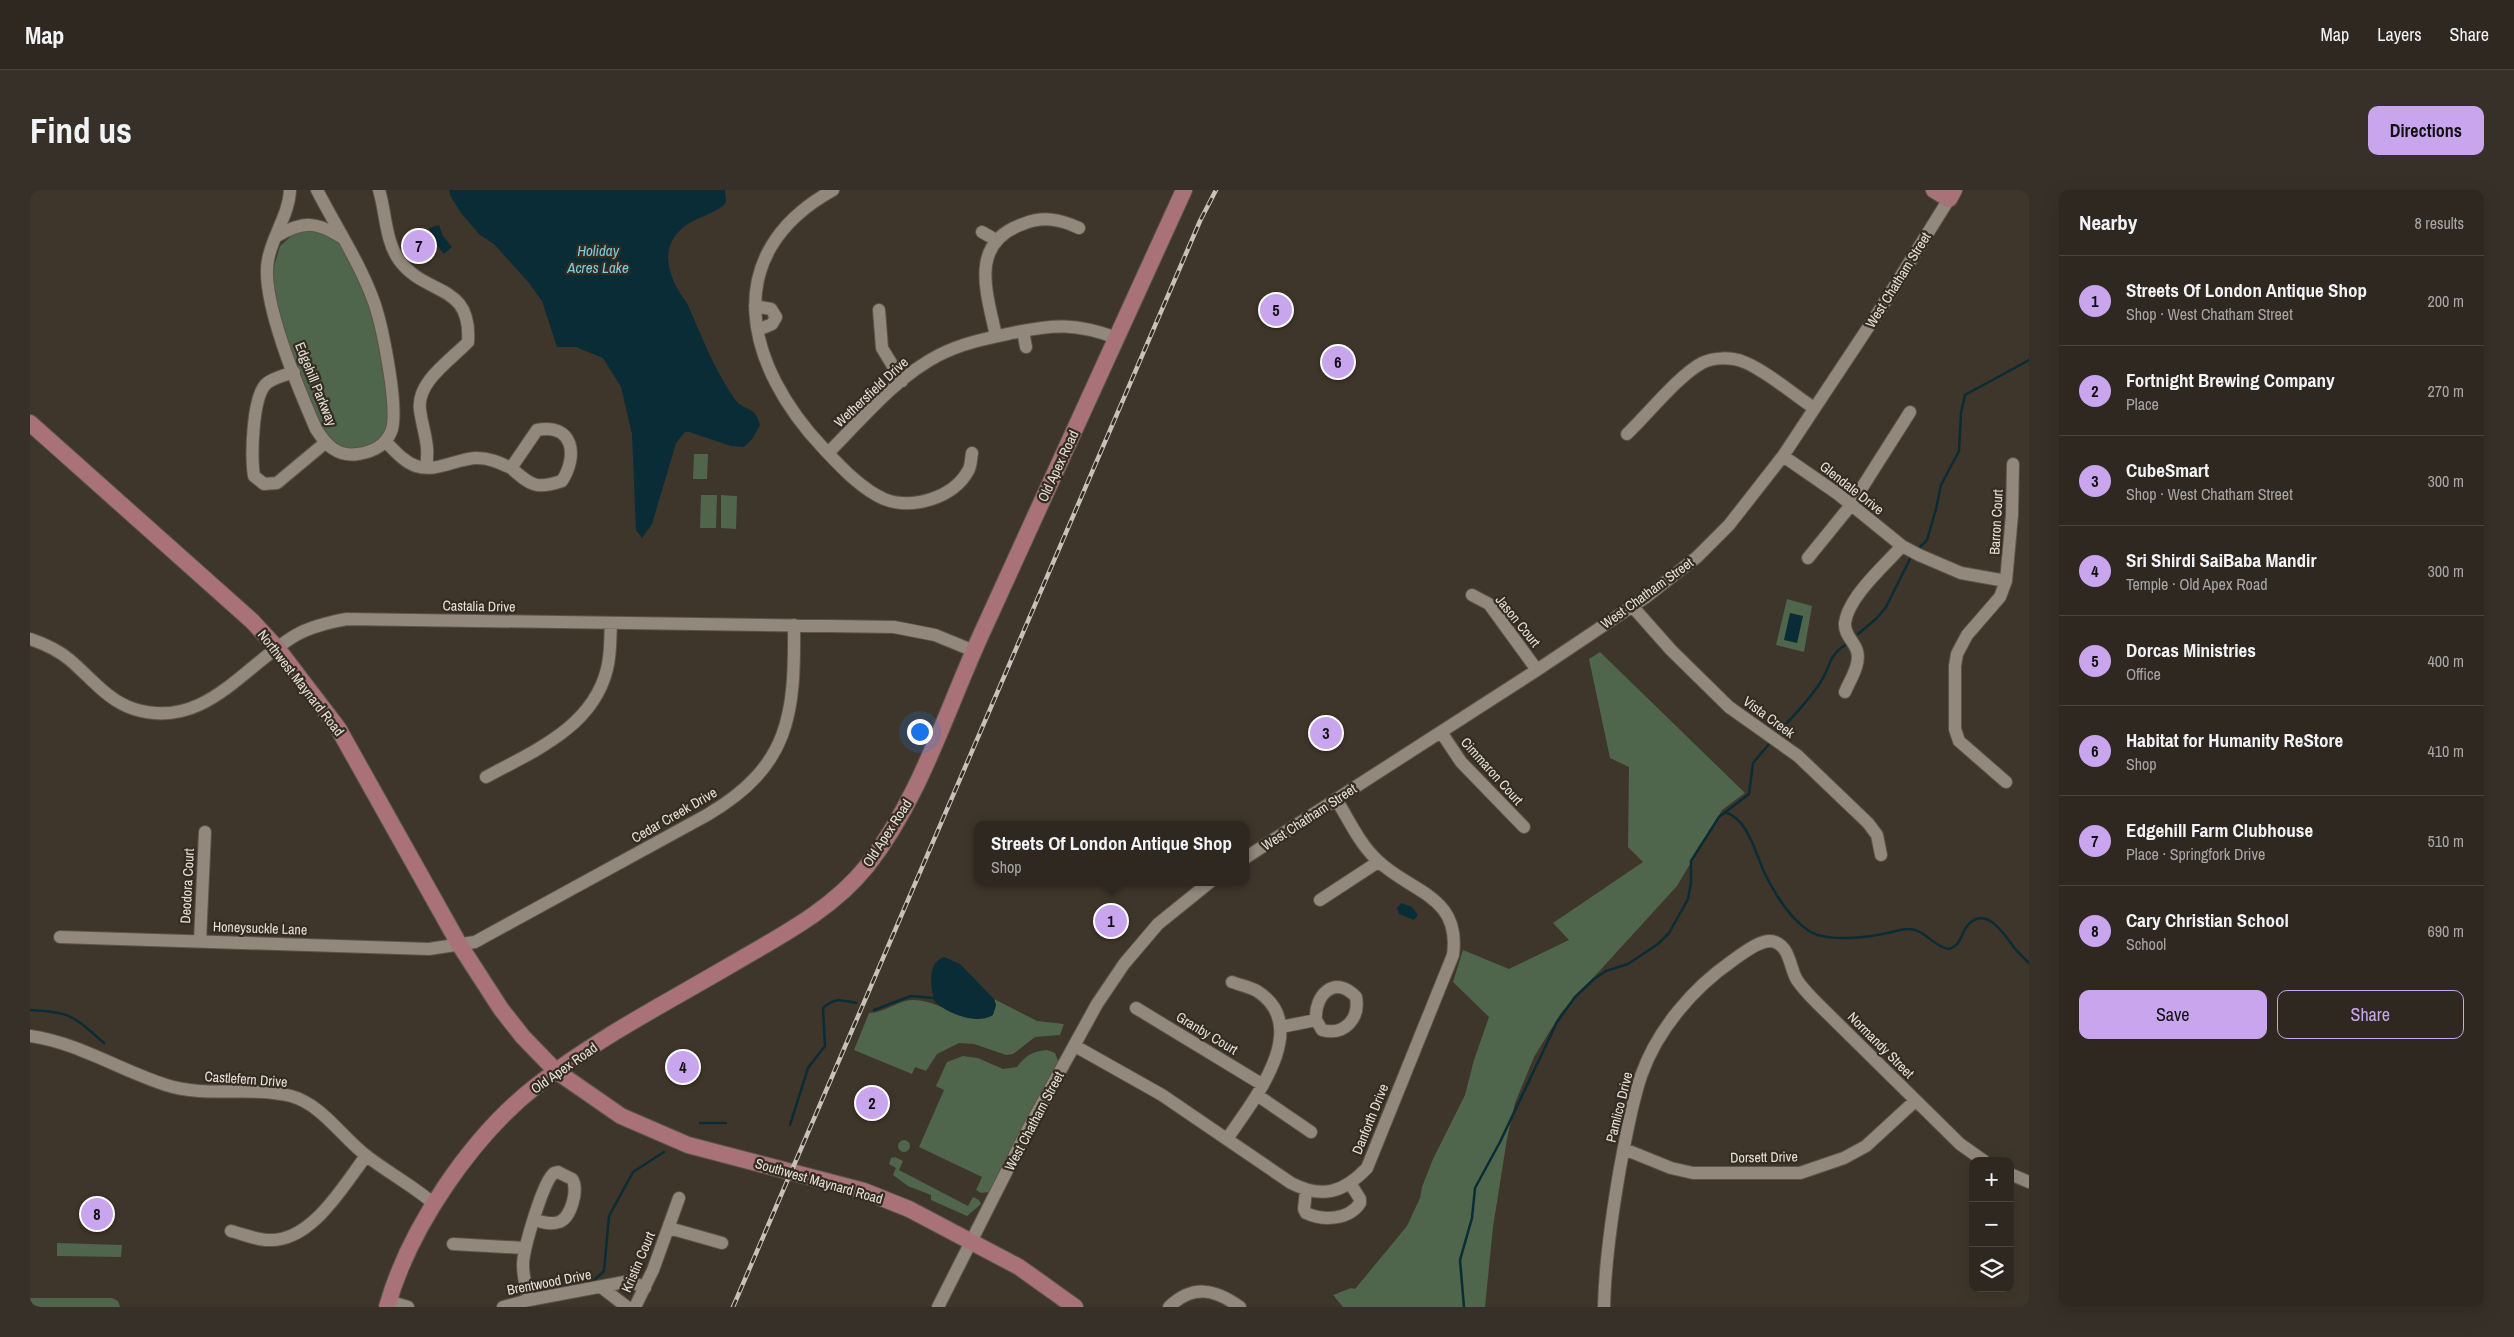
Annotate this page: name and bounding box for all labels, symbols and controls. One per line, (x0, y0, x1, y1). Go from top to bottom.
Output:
text: Map (25, 19, 64, 51)
text: Map (2321, 22, 2349, 47)
text: Layers (2377, 22, 2422, 47)
text: Share (2450, 22, 2489, 47)
button: Directions (2368, 106, 2484, 155)
text: Find us (30, 107, 132, 154)
text: Nearby (2079, 208, 2137, 237)
text: 8 results (2414, 212, 2464, 234)
pin: 7 (403, 227, 435, 265)
street label: West Chatham Street (1861, 229, 1935, 331)
water label: Holiday Acres Lake (566, 240, 629, 278)
text: Streets Of London Antique Shop (2126, 277, 2367, 303)
text: 1 (2091, 290, 2099, 312)
text: 200 m (2428, 290, 2464, 312)
pin: 5 (1260, 291, 1292, 329)
text: Shop · West Chatham Street (2126, 303, 2293, 325)
street label: Edgehill Parkway (291, 340, 341, 429)
pin: 6 (1322, 343, 1354, 381)
street label: Wethersfield Drive (830, 353, 912, 431)
text: Fortnight Brewing Company (2126, 367, 2335, 393)
text: 2 (2091, 380, 2099, 402)
text: 270 m (2428, 380, 2464, 402)
text: Place (2126, 393, 2159, 415)
street label: Old Apex Road (1034, 427, 1082, 505)
street label: Glendale Drive (1816, 457, 1888, 519)
text: CubeSmart (2126, 457, 2209, 483)
text: 3 (2091, 470, 2099, 492)
text: 300 m (2428, 470, 2464, 492)
text: Shop · West Chatham Street (2126, 483, 2293, 505)
street label: Barron Court (1985, 489, 2007, 555)
text: Sri Shirdi SaiBaba Mandir (2126, 547, 2317, 573)
street label: West Chatham Street (1597, 554, 1697, 632)
text: 4 (2091, 560, 2099, 582)
text: 300 m (2428, 560, 2464, 582)
text: Temple · Old Apex Road (2126, 573, 2268, 595)
street label: Jason Court (1492, 591, 1544, 651)
street label: Castalia Drive (442, 596, 516, 616)
street label: Northwest Maynard Road (254, 626, 348, 740)
text: Dorcas Ministries (2126, 637, 2256, 663)
text: 5 (2091, 650, 2099, 672)
text: 400 m (2428, 650, 2464, 672)
text: Office (2126, 663, 2161, 685)
street label: Vista Creek (1740, 692, 1799, 742)
pin: 3 (1310, 714, 1342, 752)
your location (907, 719, 933, 745)
text: Habitat for Humanity ReStore (2126, 727, 2343, 753)
street label: Cimmaron Court (1457, 733, 1527, 809)
text: 6 (2091, 740, 2099, 762)
text: 410 m (2428, 740, 2464, 762)
text: Shop (2126, 753, 2157, 775)
street label: West Chatham Street (1258, 780, 1360, 854)
street label: Cedar Creek Drive (628, 783, 720, 847)
street label: Old Apex Road (858, 796, 916, 870)
text: Edgehill Farm Clubhouse (2126, 817, 2313, 843)
popup (974, 821, 1249, 886)
text: Streets Of London Antique Shop (991, 830, 1232, 856)
text: 7 (2091, 830, 2099, 852)
text: 510 m (2428, 830, 2464, 852)
text: Place · Springfork Drive (2126, 843, 2265, 865)
street label: Deodora Court (176, 848, 198, 924)
text: Shop (991, 856, 1022, 878)
pin: 1 (1095, 902, 1127, 940)
text: Cary Christian School (2126, 907, 2289, 933)
street label: Honeysuckle Lane (212, 917, 308, 939)
text: 8 (2091, 920, 2099, 942)
text: 690 m (2428, 920, 2464, 942)
text: School (2126, 933, 2166, 955)
button: Save (2079, 990, 2267, 1039)
button: Share (2277, 990, 2464, 1039)
street label: Granby Court (1173, 1008, 1241, 1058)
street label: Normandy Street (1844, 1008, 1918, 1082)
street label: Old Apex Road (527, 1038, 601, 1098)
pin: 4 (667, 1048, 699, 1086)
street label: Castlefern Drive (204, 1067, 288, 1091)
street label: West Chatham Street (1000, 1068, 1068, 1174)
street label: Pamlico Drive (1602, 1070, 1636, 1144)
street label: Danforth Drive (1348, 1081, 1392, 1157)
pin: 2 (856, 1084, 888, 1122)
street label: Dorsett Drive (1730, 1147, 1798, 1167)
street label: Southwest Maynard Road (753, 1154, 885, 1208)
map controls (1969, 1157, 2014, 1292)
button: + (1969, 1157, 2014, 1202)
pin: 8 (81, 1195, 113, 1233)
button: − (1969, 1202, 2014, 1247)
street label: Kristin Court (617, 1229, 659, 1295)
button: layers (1969, 1247, 2014, 1292)
street label: Brentwood Drive (505, 1265, 593, 1299)

